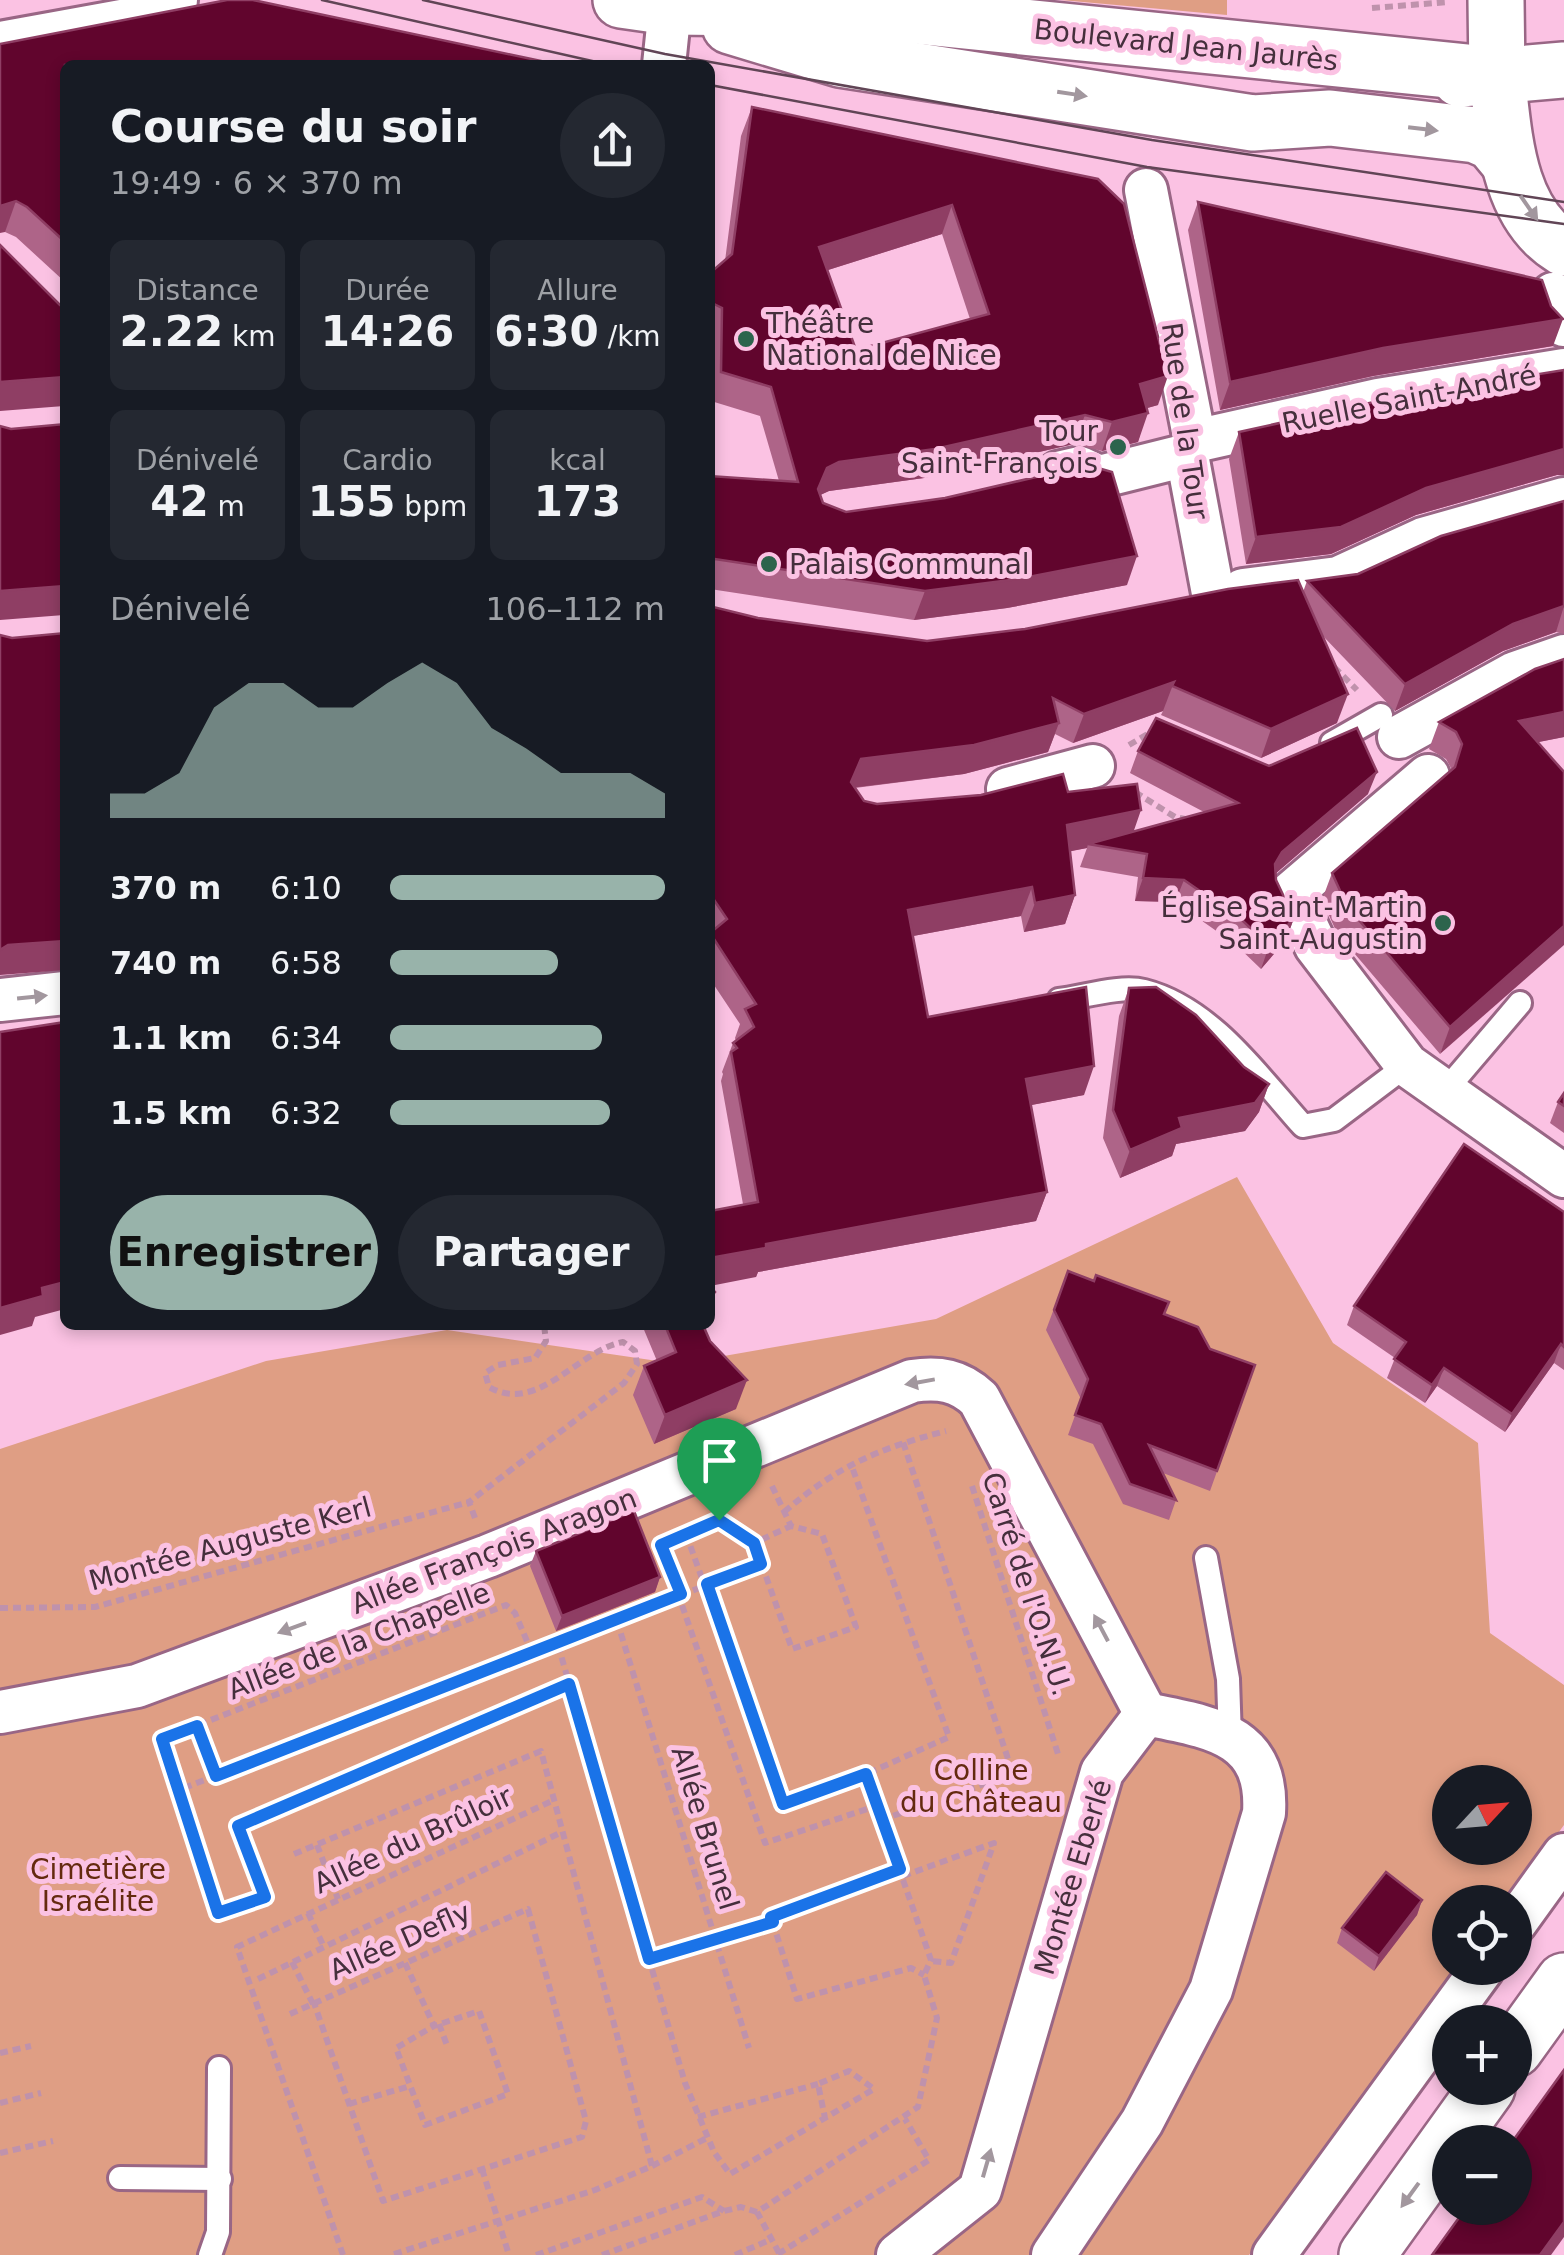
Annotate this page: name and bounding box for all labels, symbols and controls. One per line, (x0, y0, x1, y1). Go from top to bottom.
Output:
street label: Boulevard Jean Jaurès (1032, 13, 1340, 77)
one-way arrow (1056, 87, 1088, 103)
button: share (560, 93, 665, 198)
text: Course du soir (110, 100, 476, 153)
one-way arrow (1408, 121, 1439, 137)
text: 19:49 · 6 × 370 m (110, 164, 403, 202)
one-way arrow (1519, 195, 1538, 221)
text: Distance (136, 274, 259, 307)
text: Durée (345, 274, 430, 307)
text: Allure (537, 274, 618, 307)
text: 2.22 (119, 307, 223, 356)
text: 14:26 (321, 307, 454, 356)
text: 6:30 (494, 307, 599, 356)
place label: Théâtre National de Nice (765, 307, 997, 372)
text: km (223, 320, 276, 353)
text: /km (599, 320, 661, 353)
street label: Rue de la Tour (1155, 320, 1215, 522)
marker: Théâtre National de Nice (735, 328, 757, 350)
street label: Ruelle Saint-André (1279, 358, 1539, 440)
place label: Tour Saint-François (901, 415, 1098, 480)
marker: Tour Saint-François (1107, 436, 1129, 458)
text: Dénivelé (136, 444, 259, 477)
text: Cardio (342, 444, 433, 477)
text: kcal (549, 444, 606, 477)
text: 42 (150, 477, 209, 526)
text: 155 (308, 477, 395, 526)
text: 173 (534, 477, 621, 526)
text: m (209, 490, 245, 523)
text: bpm (395, 490, 467, 523)
place label: Palais Communal (789, 548, 1030, 581)
marker: Palais Communal (758, 553, 780, 575)
text: Dénivelé (110, 590, 251, 628)
text: 106–112 m (486, 590, 665, 628)
text: 370 m (110, 869, 221, 907)
text: 6:10 (270, 869, 342, 907)
place label: Église Saint-Martin Saint-Augustin (1160, 890, 1423, 956)
marker: Église Saint-Martin Saint-Augustin (1432, 912, 1454, 934)
text: 740 m (110, 944, 221, 982)
text: 6:58 (270, 944, 342, 982)
one-way arrow (17, 989, 49, 1005)
text: 1.1 km (110, 1019, 232, 1057)
text: 6:34 (270, 1019, 342, 1057)
text: 1.5 km (110, 1094, 232, 1132)
text: 6:32 (270, 1094, 342, 1132)
button: Enregistrer (110, 1195, 378, 1310)
button: Partager (398, 1195, 665, 1310)
one-way arrow (904, 1375, 935, 1390)
pin (677, 1418, 762, 1521)
icon: arrive (692, 1433, 747, 1488)
street label: Carré de l'O.N.U. (975, 1468, 1079, 1700)
street label: Allée François Aragon (347, 1481, 641, 1621)
street label: Montée Auguste Kerl (85, 1490, 375, 1598)
street label: Allée de la Chapelle (223, 1576, 495, 1706)
one-way arrow (1092, 1613, 1109, 1642)
one-way arrow (277, 1621, 307, 1636)
street label: Allée Brunel (664, 1742, 746, 1914)
park label: Colline du Château (900, 1754, 1062, 1819)
north arrow (1432, 1765, 1532, 1865)
map controls (1432, 1765, 1532, 2225)
street label: Montée Eberlé (1028, 1775, 1118, 1979)
street label: Allée du Brûloir (309, 1779, 518, 1900)
park label: Cimetière Israélite (30, 1853, 166, 1918)
button: locate (1432, 1885, 1532, 1985)
street label: Allée Defly (324, 1895, 476, 1987)
button: + (1432, 2005, 1532, 2105)
button: − (1432, 2125, 1532, 2225)
one-way arrow (980, 2147, 996, 2178)
one-way arrow (1401, 2182, 1420, 2208)

